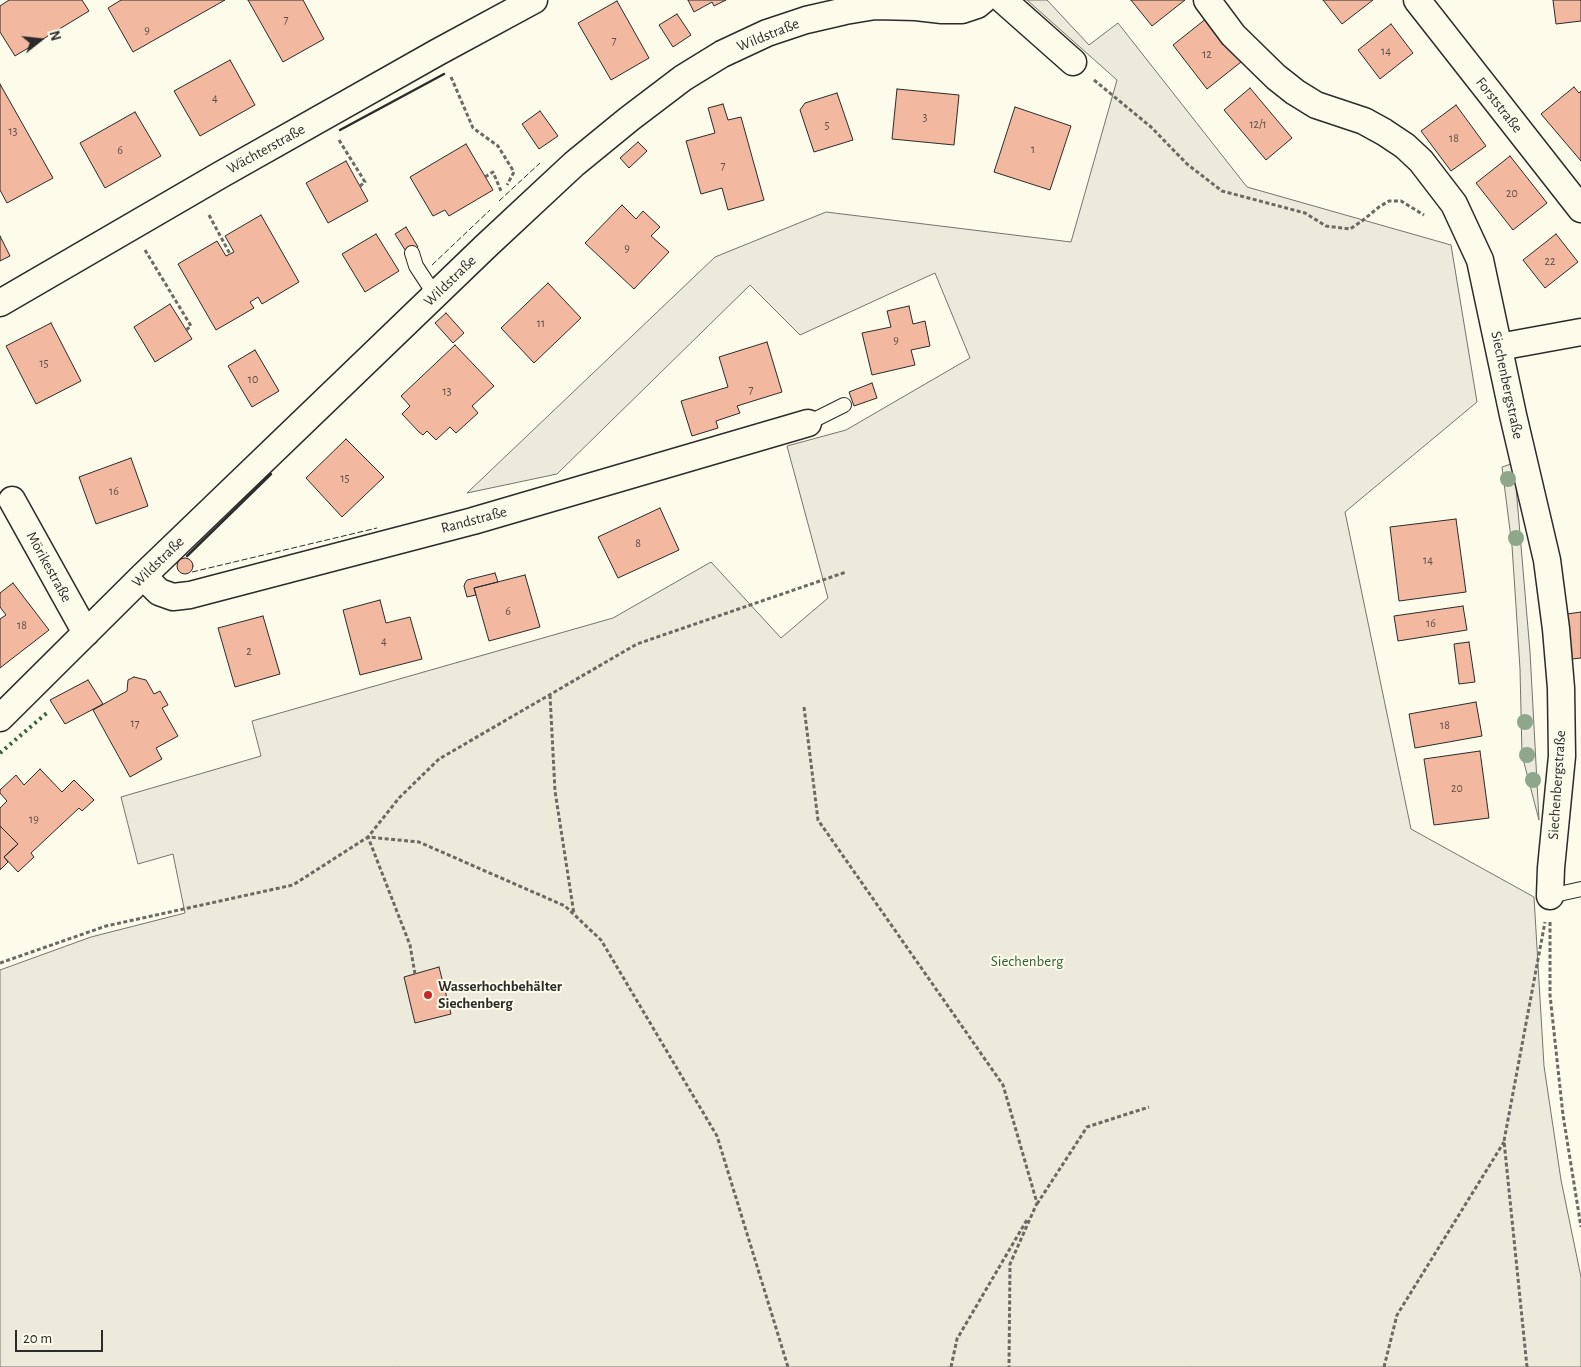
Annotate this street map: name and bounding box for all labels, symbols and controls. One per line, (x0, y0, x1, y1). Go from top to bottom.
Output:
house number: 7 (283, 12, 289, 26)
street label: Wildstraße (734, 14, 802, 56)
north arrow (15, 15, 65, 65)
house number: 9 (144, 23, 150, 37)
text: N (46, 29, 62, 42)
house number: 7 (611, 33, 617, 47)
house number: 14 (1381, 44, 1391, 58)
house number: 12 (1202, 47, 1212, 61)
street label: Forststraße (1472, 74, 1526, 136)
house number: 4 (212, 91, 218, 105)
house number: 3 (923, 110, 927, 124)
house number: 12/1 (1249, 117, 1267, 131)
house number: 5 (824, 118, 830, 132)
street label: Wächterstraße (224, 120, 308, 178)
house number: 13 (8, 124, 18, 138)
house number: 18 (1449, 131, 1459, 145)
house number: 1 (1031, 142, 1035, 156)
house number: 6 (117, 143, 123, 157)
house number: 7 (720, 158, 726, 172)
house number: 20 (1506, 186, 1518, 200)
house number: 9 (624, 241, 630, 255)
street label: Wildstraße (420, 252, 480, 310)
house number: 22 (1545, 254, 1555, 268)
house number: 11 (537, 316, 545, 330)
street label: Siechenbergstraße (1487, 329, 1527, 441)
house number: 9 (893, 333, 899, 347)
house number: 15 (39, 356, 49, 370)
house number: 10 (248, 372, 258, 386)
house number: 7 (748, 382, 754, 396)
house number: 13 (442, 384, 452, 398)
house number: 15 (340, 471, 350, 485)
house number: 16 (109, 484, 119, 498)
street label: Randstraße (439, 503, 509, 537)
street label: Mörikestraße (22, 529, 76, 605)
street label: Wildstraße (128, 533, 188, 591)
house number: 8 (635, 536, 641, 550)
house number: 14 (1423, 553, 1433, 567)
house number: 6 (505, 604, 511, 618)
house number: 16 (1426, 616, 1436, 630)
house number: 18 (17, 618, 27, 632)
house number: 4 (381, 634, 387, 648)
house number: 2 (246, 644, 252, 658)
house number: 17 (130, 716, 140, 730)
house number: 18 (1440, 718, 1450, 732)
street label: Siechenbergstraße (1544, 730, 1570, 840)
house number: 20 (1451, 781, 1463, 795)
house number: 19 (29, 812, 39, 826)
park label: Siechenberg (991, 952, 1063, 970)
place label: Wasserhochbehälter Siechenberg (438, 977, 562, 1012)
marker: Wasserhochbehälter Siechenberg (422, 989, 434, 1001)
scale bar (18, 1320, 105, 1352)
text: 20 m (23, 1331, 52, 1346)

